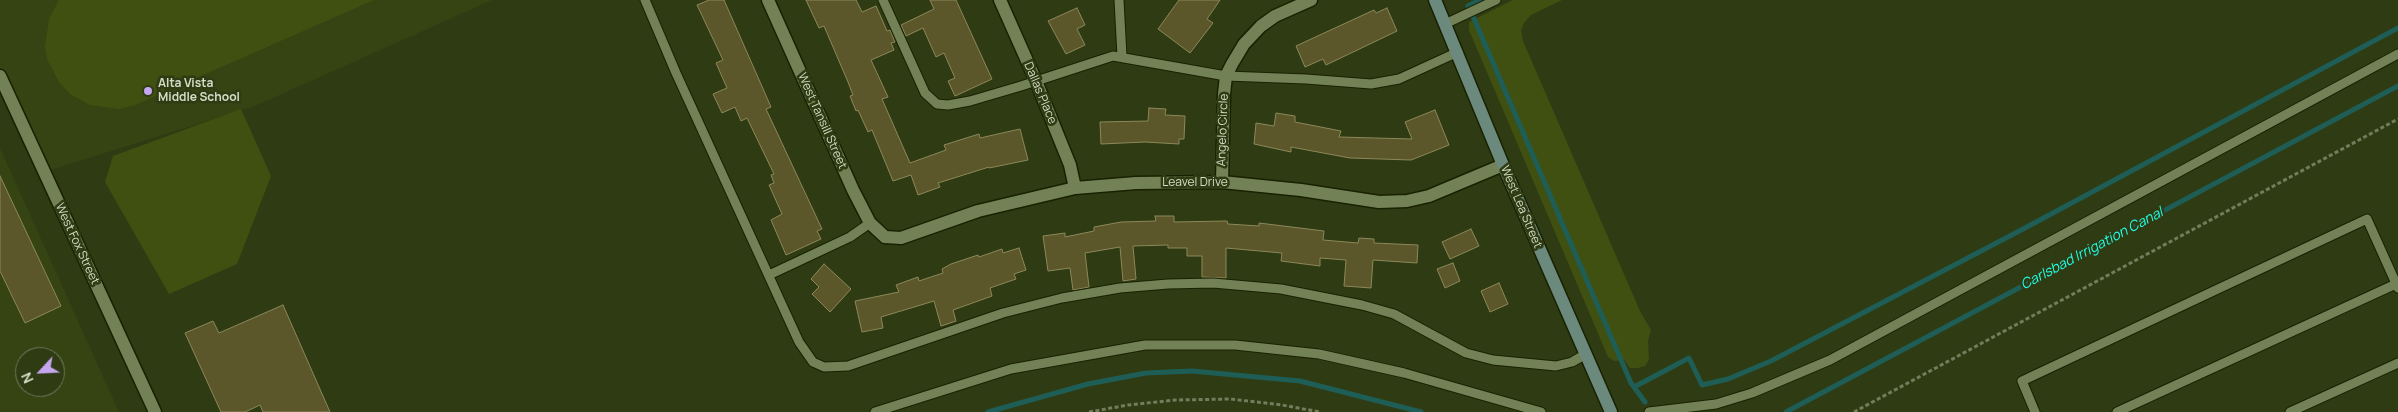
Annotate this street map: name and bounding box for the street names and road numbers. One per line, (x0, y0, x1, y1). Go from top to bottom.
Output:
street label: Dallas Place (1021, 60, 1059, 126)
street label: West Tansill Street (794, 71, 850, 171)
street label: Angelo Circle (1215, 93, 1231, 167)
street label: West Lea Street (1497, 164, 1545, 250)
street label: Leavel Drive (1162, 176, 1228, 190)
street label: West Fox Street (52, 201, 102, 287)

